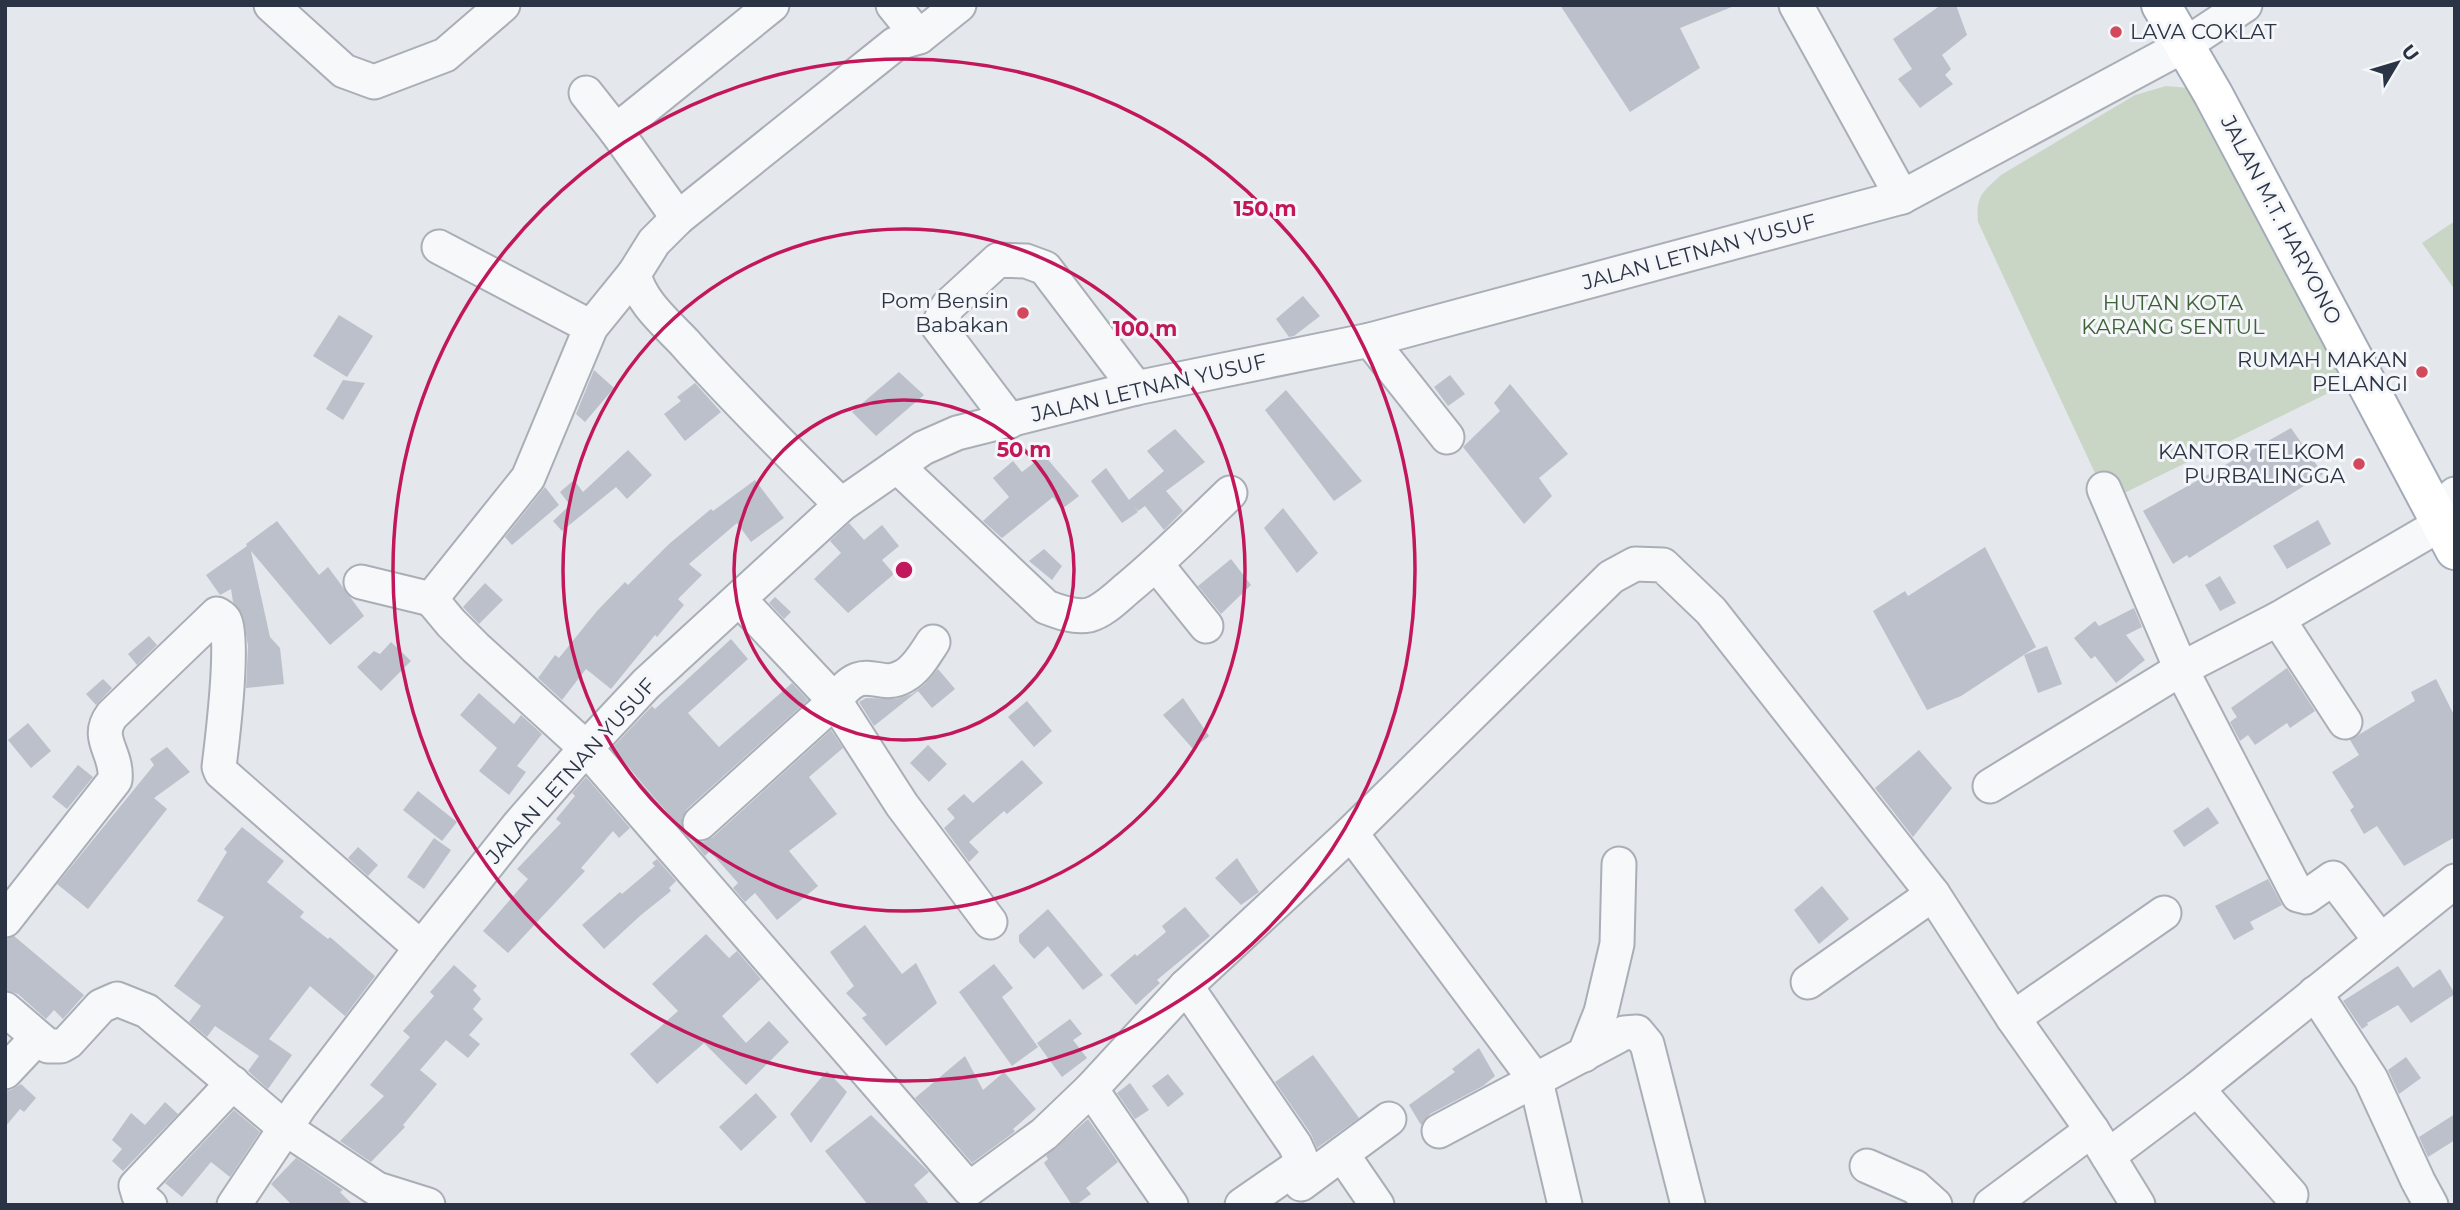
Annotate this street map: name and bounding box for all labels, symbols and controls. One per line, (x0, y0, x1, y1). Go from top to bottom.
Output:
place label: LAVA COKLAT (2130, 19, 2277, 44)
marker: LAVA COKLAT (2108, 24, 2124, 40)
north arrow (2362, 28, 2432, 98)
text: U (2396, 40, 2424, 66)
street label: JALAN M.T. HARYONO (2215, 110, 2347, 328)
text: 150 m (1234, 196, 1296, 221)
street label: JALAN LETNAN YUSUF (1578, 208, 1819, 295)
place label: Pom Bensin Babakan (880, 288, 1009, 337)
park label: HUTAN KOTA KARANG SENTUL (2081, 290, 2265, 339)
marker: Pom Bensin Babakan (1015, 305, 1031, 321)
text: 100 m (1113, 316, 1177, 341)
place label: RUMAH MAKAN PELANGI (2237, 347, 2408, 396)
street label: JALAN LETNAN YUSUF (1028, 348, 1269, 427)
marker: RUMAH MAKAN PELANGI (2414, 364, 2430, 380)
text: 50 m (997, 437, 1051, 462)
place label: KANTOR TELKOM PURBALINGGA (2158, 439, 2346, 488)
marker: KANTOR TELKOM PURBALINGGA (2351, 456, 2367, 472)
centre of rings (892, 558, 916, 582)
street label: JALAN LETNAN YUSUF (480, 673, 661, 869)

